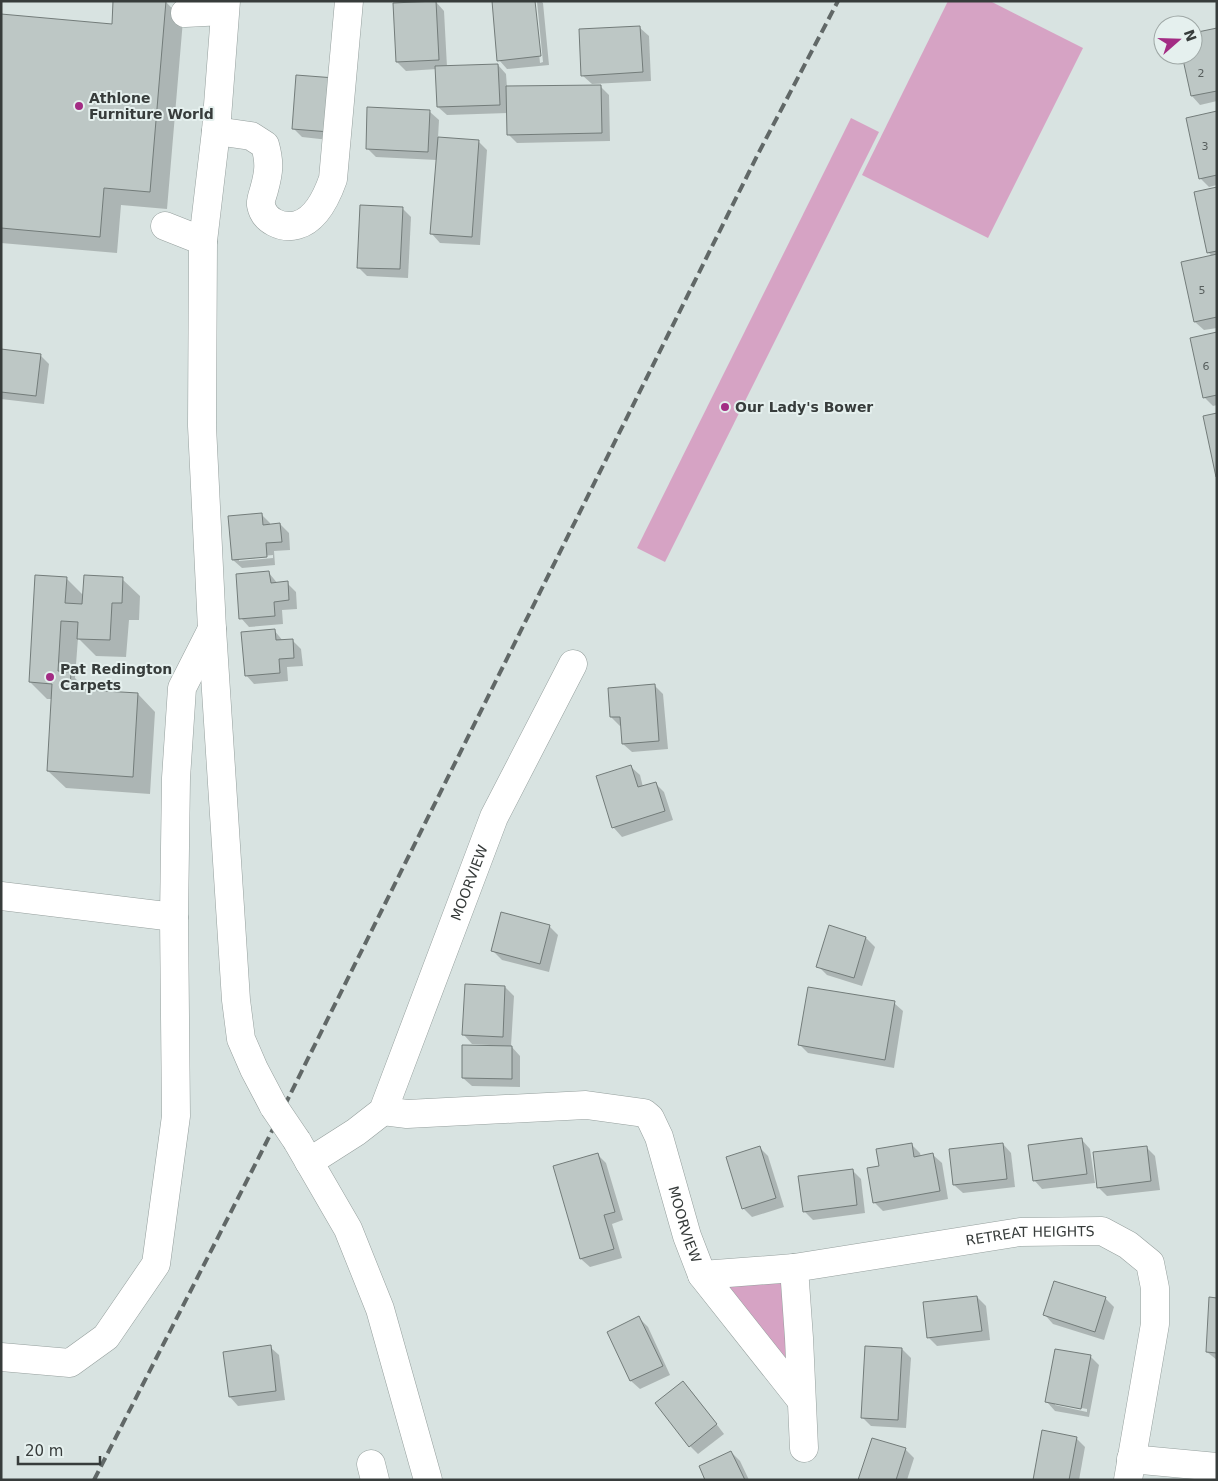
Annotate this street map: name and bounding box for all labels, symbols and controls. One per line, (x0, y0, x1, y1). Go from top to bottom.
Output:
north arrow (1153, 15, 1203, 65)
text: N (1181, 27, 1200, 44)
house number: 2 (1198, 67, 1205, 80)
place label: Athlone Furniture World (89, 90, 214, 122)
marker: Athlone Furniture World (73, 100, 85, 112)
house number: 3 (1202, 140, 1209, 153)
house number: 5 (1199, 284, 1206, 297)
house number: 6 (1203, 360, 1210, 373)
place label: Our Lady's Bower (735, 399, 873, 415)
marker: Our Lady's Bower (719, 401, 731, 413)
place label: Pat Redington Carpets (60, 661, 172, 693)
marker: Pat Redington Carpets (44, 671, 56, 683)
street label: MOORVIEW (448, 843, 491, 923)
street label: MOORVIEW (665, 1184, 705, 1265)
street label: RETREAT HEIGHTS (964, 1223, 1095, 1249)
scale bar (18, 1434, 100, 1466)
text: 20 m (25, 1442, 63, 1460)

